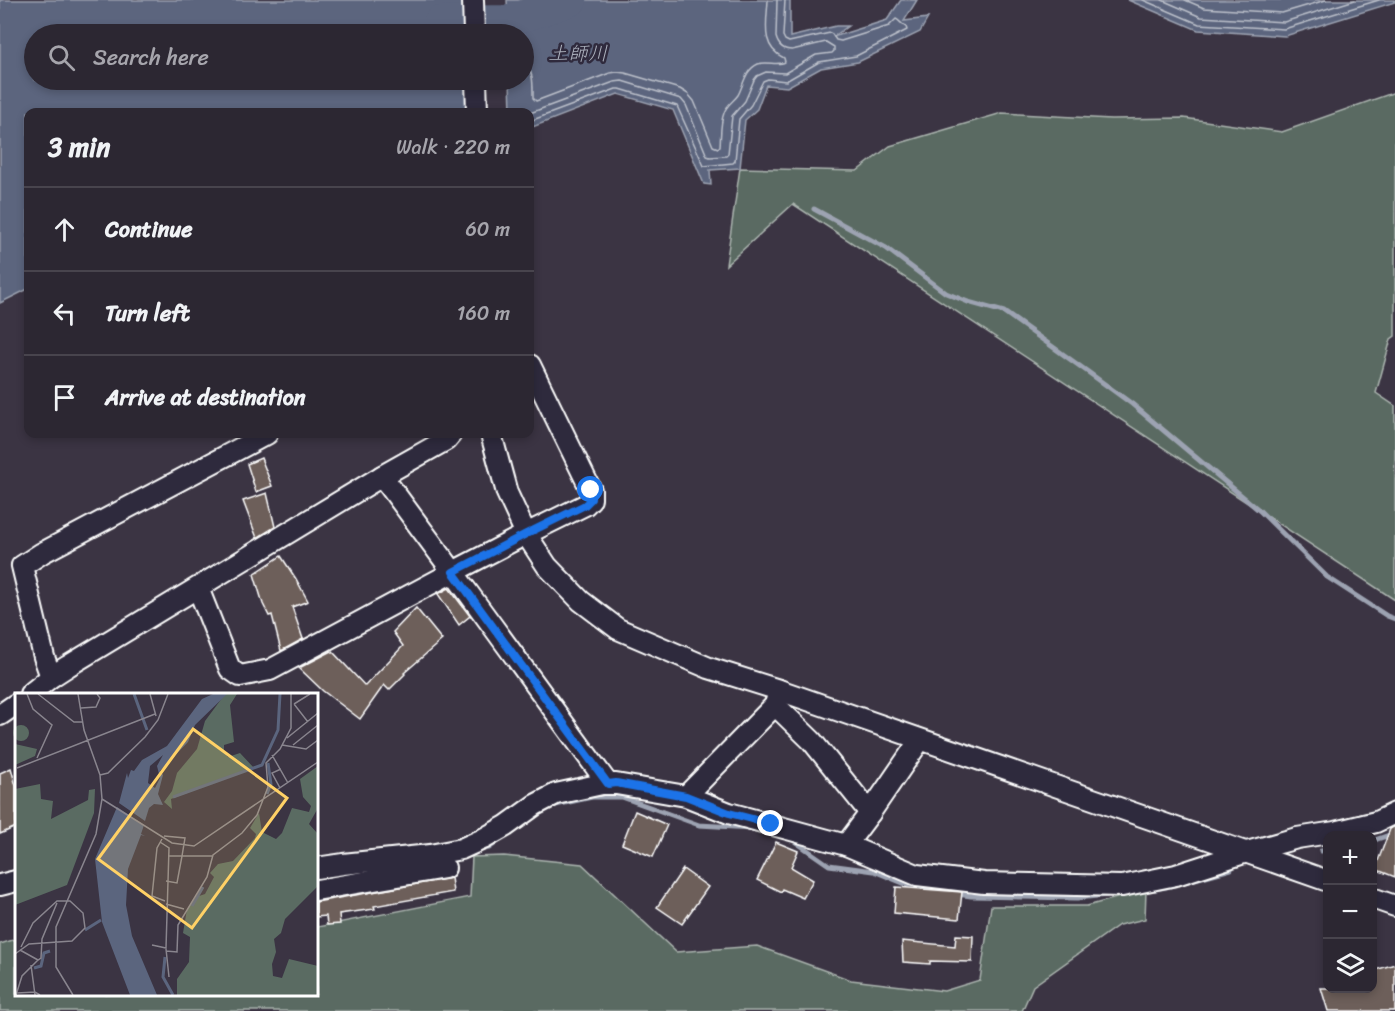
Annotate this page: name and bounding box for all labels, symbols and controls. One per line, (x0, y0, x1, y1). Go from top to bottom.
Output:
search box (24, 24, 534, 90)
water label: 土師川 (548, 36, 608, 71)
text: Search here (93, 38, 209, 77)
icon: search (45, 41, 78, 74)
text: 3 min (48, 124, 110, 170)
text: Walk · 220 m (396, 130, 510, 165)
text: Continue (105, 210, 193, 249)
text: 60 m (465, 212, 510, 247)
icon: ahead (48, 213, 81, 246)
text: Turn left (105, 294, 190, 333)
text: 160 m (457, 296, 510, 331)
icon: left (48, 297, 81, 330)
text: Arrive at destination (105, 378, 306, 417)
icon: arrive (48, 381, 81, 414)
route start (577, 476, 603, 502)
inset map (15, 693, 318, 996)
route end (757, 810, 783, 836)
map controls (1323, 831, 1377, 993)
button: + (1323, 831, 1377, 885)
button: − (1323, 885, 1377, 939)
button: layers (1323, 939, 1377, 993)

